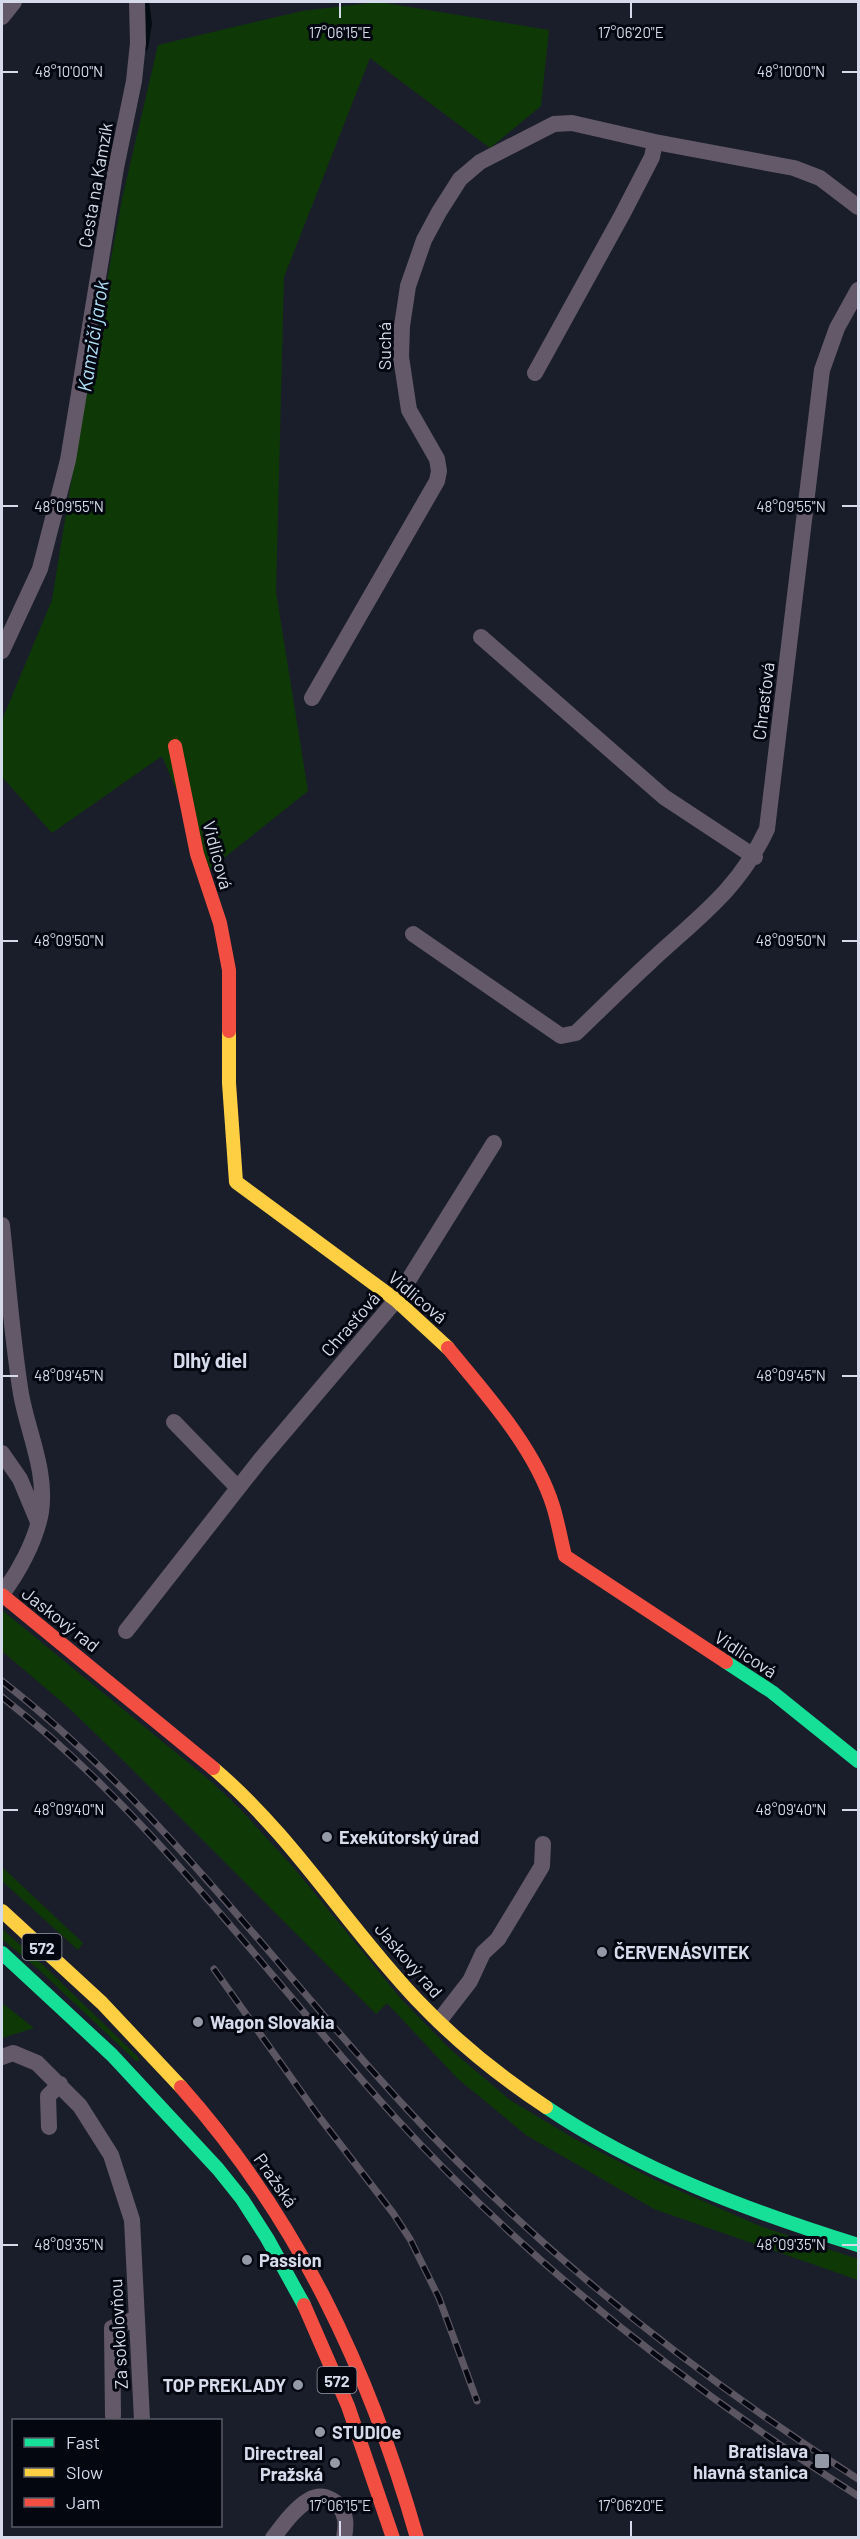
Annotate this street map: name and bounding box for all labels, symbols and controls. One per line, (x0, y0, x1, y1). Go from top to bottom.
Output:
text: 17°06'15"E (309, 23, 371, 41)
text: 17°06'20"E (598, 23, 664, 41)
text: 48°10'00"N (35, 62, 103, 80)
text: 48°10'00"N (757, 62, 825, 80)
street label: Cesta na Kamzík (73, 121, 117, 249)
water label: Kamzičí jarok (71, 278, 113, 393)
street label: Suchá (373, 322, 395, 370)
text: 48°09'55"N (34, 497, 104, 515)
text: 48°09'55"N (756, 497, 826, 515)
street label: Chrasťová (747, 661, 779, 741)
street label: Vidlicová (198, 818, 238, 892)
text: 48°09'50"N (34, 931, 104, 949)
text: 48°09'50"N (756, 931, 826, 949)
street label: Vidlicová (384, 1266, 452, 1328)
street label: Chrasťová (316, 1287, 384, 1361)
district label: Dlhý diel (173, 1348, 247, 1372)
text: 48°09'45"N (34, 1366, 104, 1384)
text: 48°09'45"N (756, 1366, 826, 1384)
street label: Jaskový rad (18, 1582, 104, 1656)
street label: Vidlicová (711, 1626, 781, 1682)
text: 48°09'40"N (34, 1800, 104, 1818)
text: 48°09'40"N (756, 1800, 826, 1818)
place label: Exekútorský úrad (339, 1826, 479, 1848)
marker: Exekútorský úrad (320, 1830, 334, 1844)
street label: Jaskový rad (370, 1918, 448, 2002)
road number: 572 (22, 1934, 62, 1960)
place label: ČERVENÁSVITEK (614, 1941, 750, 1963)
marker: ČERVENÁSVITEK (595, 1945, 609, 1959)
place label: Wagon Slovakia (210, 2011, 334, 2033)
marker: Wagon Slovakia (191, 2015, 205, 2029)
street label: Pražská (249, 2149, 303, 2211)
text: 48°09'35"N (34, 2235, 104, 2253)
text: 48°09'35"N (756, 2235, 826, 2253)
place label: Passion (259, 2249, 322, 2271)
marker: Passion (240, 2253, 254, 2267)
street label: Za sokolovňou (104, 2278, 132, 2390)
road number: 572 (318, 2367, 356, 2393)
place label: TOP PREKLADY (163, 2374, 286, 2396)
marker: TOP PREKLADY (291, 2378, 305, 2392)
legend (12, 2419, 222, 2527)
place label: STUDIOe (332, 2421, 401, 2443)
marker: STUDIOe (313, 2425, 327, 2439)
text: Fast (66, 2431, 100, 2453)
place label: Bratislava hlavná stanica (693, 2440, 808, 2483)
place label: Directreal Pražská (244, 2442, 323, 2485)
marker: Bratislava hlavná stanica (813, 2452, 831, 2470)
marker: Directreal Pražská (328, 2456, 342, 2470)
text: Slow (66, 2461, 103, 2483)
text: Jam (66, 2491, 100, 2513)
text: 17°06'15"E (309, 2496, 371, 2514)
text: 17°06'20"E (598, 2496, 664, 2514)

